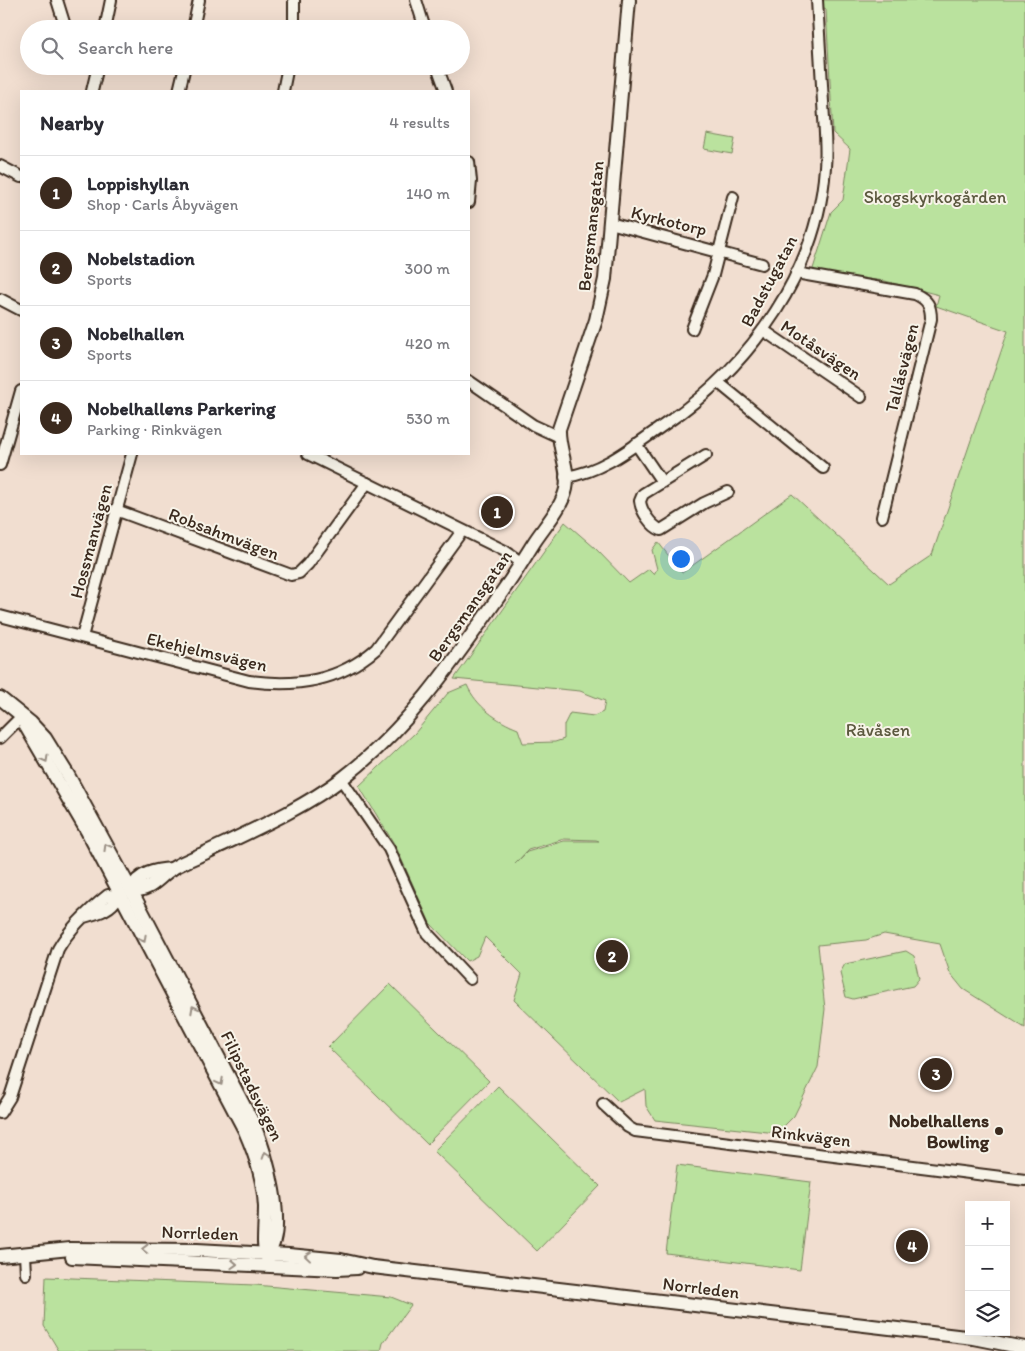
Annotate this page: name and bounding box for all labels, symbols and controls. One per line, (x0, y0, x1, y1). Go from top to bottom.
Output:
search box (20, 20, 470, 75)
icon: search (38, 34, 66, 62)
text: Search here (78, 36, 173, 59)
text: Nearby (40, 110, 104, 135)
text: 4 results (389, 113, 450, 132)
street label: Bergsmansgatan (573, 160, 609, 292)
text: Loppishyllan (87, 172, 189, 195)
text: 1 (52, 184, 60, 203)
text: 140 m (406, 184, 450, 203)
park label: Skogskyrkogården (864, 186, 1007, 208)
text: Shop · Carls Åbyvägen (87, 195, 238, 214)
street label: Kyrkotorp (629, 201, 709, 241)
street label: Badstugatan (736, 231, 802, 331)
text: Nobelstadion (87, 247, 195, 270)
text: 2 (52, 259, 60, 278)
text: 300 m (405, 259, 450, 278)
text: Sports (87, 270, 132, 289)
street label: Motåsvägen (776, 315, 866, 385)
street label: Tallåsvägen (880, 321, 924, 415)
text: Nobelhallen (87, 322, 184, 345)
text: 3 (52, 334, 60, 353)
text: 420 m (405, 334, 450, 353)
text: Sports (87, 345, 132, 364)
text: Nobelhallens Parkering (87, 397, 276, 420)
text: 4 (51, 409, 61, 428)
text: 530 m (406, 409, 450, 428)
text: Parking · Rinkvägen (87, 420, 222, 439)
street label: Hossmanvägen (65, 481, 117, 601)
pin: 1 (481, 493, 513, 531)
street label: Robsahmvägen (166, 503, 282, 565)
street label: Bergsmansgatan (423, 546, 517, 666)
your location (668, 546, 694, 572)
street label: Ekehjelmsvägen (145, 627, 269, 677)
park label: Rävåsen (846, 719, 910, 741)
one-way arrow (39, 754, 49, 763)
one-way arrow (104, 844, 114, 853)
one-way arrow (136, 934, 146, 943)
pin: 2 (596, 937, 628, 975)
one-way arrow (190, 1005, 200, 1014)
street label: Filipstadsvägen (216, 1027, 288, 1145)
pin: 3 (920, 1055, 952, 1093)
one-way arrow (214, 1077, 224, 1086)
place label: Nobelhallens Bowling (889, 1110, 990, 1153)
street label: Rinkvägen (770, 1120, 852, 1152)
marker: Nobelhallens Bowling (993, 1125, 1005, 1137)
one-way arrow (261, 1151, 271, 1159)
map controls (965, 1201, 1010, 1336)
button: + (965, 1201, 1010, 1246)
street label: Norrleden (161, 1221, 239, 1245)
pin: 4 (896, 1227, 928, 1265)
one-way arrow (141, 1244, 149, 1255)
button: − (965, 1246, 1010, 1291)
one-way arrow (303, 1251, 311, 1262)
one-way arrow (230, 1258, 238, 1269)
street label: Norrleden (661, 1272, 741, 1304)
button: layers (965, 1291, 1010, 1336)

